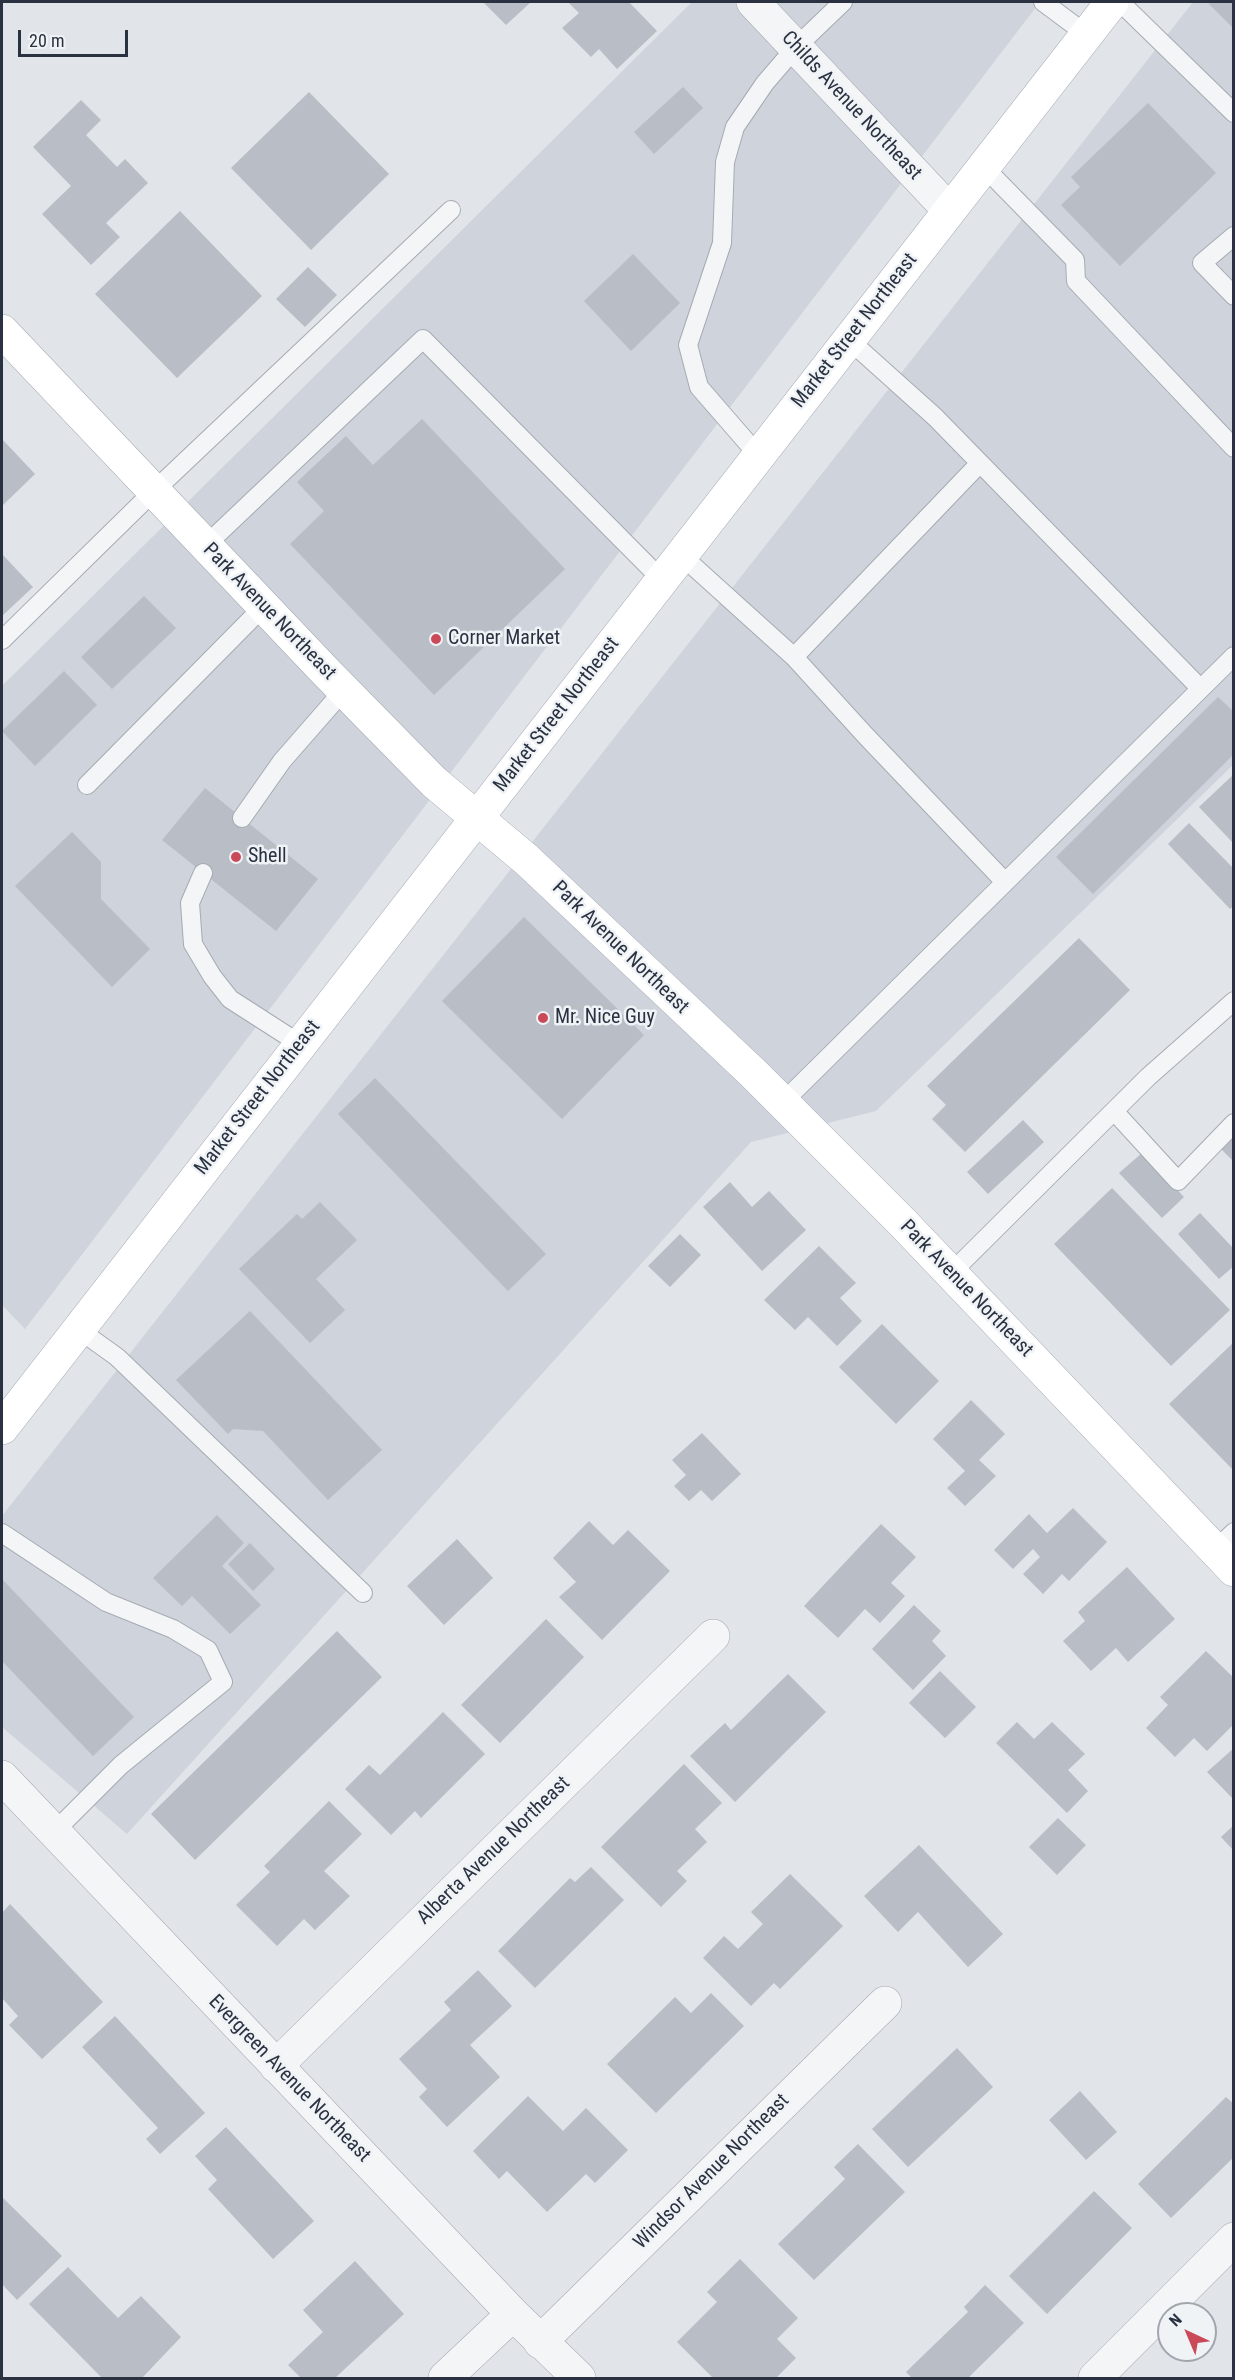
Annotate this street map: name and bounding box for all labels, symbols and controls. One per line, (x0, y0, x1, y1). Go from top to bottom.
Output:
scale bar (21, 18, 130, 56)
street label: Childs Avenue Northeast (776, 27, 926, 185)
text: 20 m (29, 30, 64, 51)
street label: Market Street Northeast (787, 249, 923, 413)
street label: Park Avenue Northeast (197, 539, 341, 685)
place label: Corner Market (448, 627, 560, 651)
marker: Corner Market (429, 632, 443, 646)
street label: Market Street Northeast (489, 633, 625, 797)
place label: Shell (248, 845, 287, 869)
marker: Shell (229, 850, 243, 864)
street label: Park Avenue Northeast (547, 876, 693, 1020)
place label: Mr. Nice Guy (555, 1006, 655, 1030)
marker: Mr. Nice Guy (536, 1011, 550, 1025)
street label: Market Street Northeast (190, 1016, 326, 1180)
street label: Park Avenue Northeast (894, 1216, 1038, 1362)
street label: Alberta Avenue Northeast (413, 1772, 575, 1930)
street label: Evergreen Avenue Northeast (203, 1990, 375, 2168)
street label: Windsor Avenue Northeast (629, 2089, 795, 2255)
north arrow (1157, 2302, 1217, 2362)
text: N (1165, 2310, 1186, 2330)

